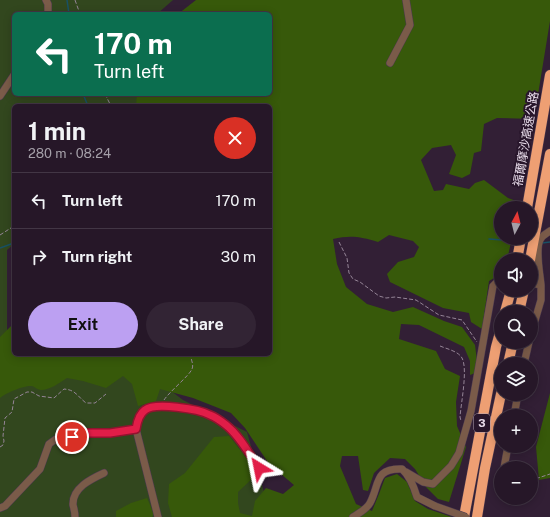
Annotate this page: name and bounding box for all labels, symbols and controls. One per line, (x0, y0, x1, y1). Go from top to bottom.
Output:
text: 170 m (94, 27, 173, 60)
icon: left (28, 28, 80, 80)
text: Turn left (94, 61, 164, 82)
street label: 福爾摩沙高速公路 (511, 91, 541, 187)
text: 1 min (28, 117, 86, 145)
button: close (214, 117, 256, 159)
text: 280 m · 08:24 (28, 146, 111, 161)
icon: left (28, 190, 50, 212)
text: Turn left (62, 192, 123, 209)
text: 170 m (215, 192, 256, 209)
north arrow (494, 201, 538, 245)
map controls (494, 201, 538, 505)
icon: right (28, 246, 50, 268)
text: Turn right (62, 248, 132, 265)
text: 30 m (221, 248, 256, 265)
button: sound (494, 253, 538, 297)
button: Exit (28, 302, 138, 348)
button: Share (146, 302, 256, 348)
button: search (494, 305, 538, 349)
button: layers (494, 357, 538, 401)
button: + (494, 409, 538, 453)
road number: 3 (474, 414, 490, 432)
pin (55, 420, 89, 454)
icon: arrive (61, 426, 83, 448)
position arrow (238, 447, 280, 489)
button: − (494, 461, 538, 505)

